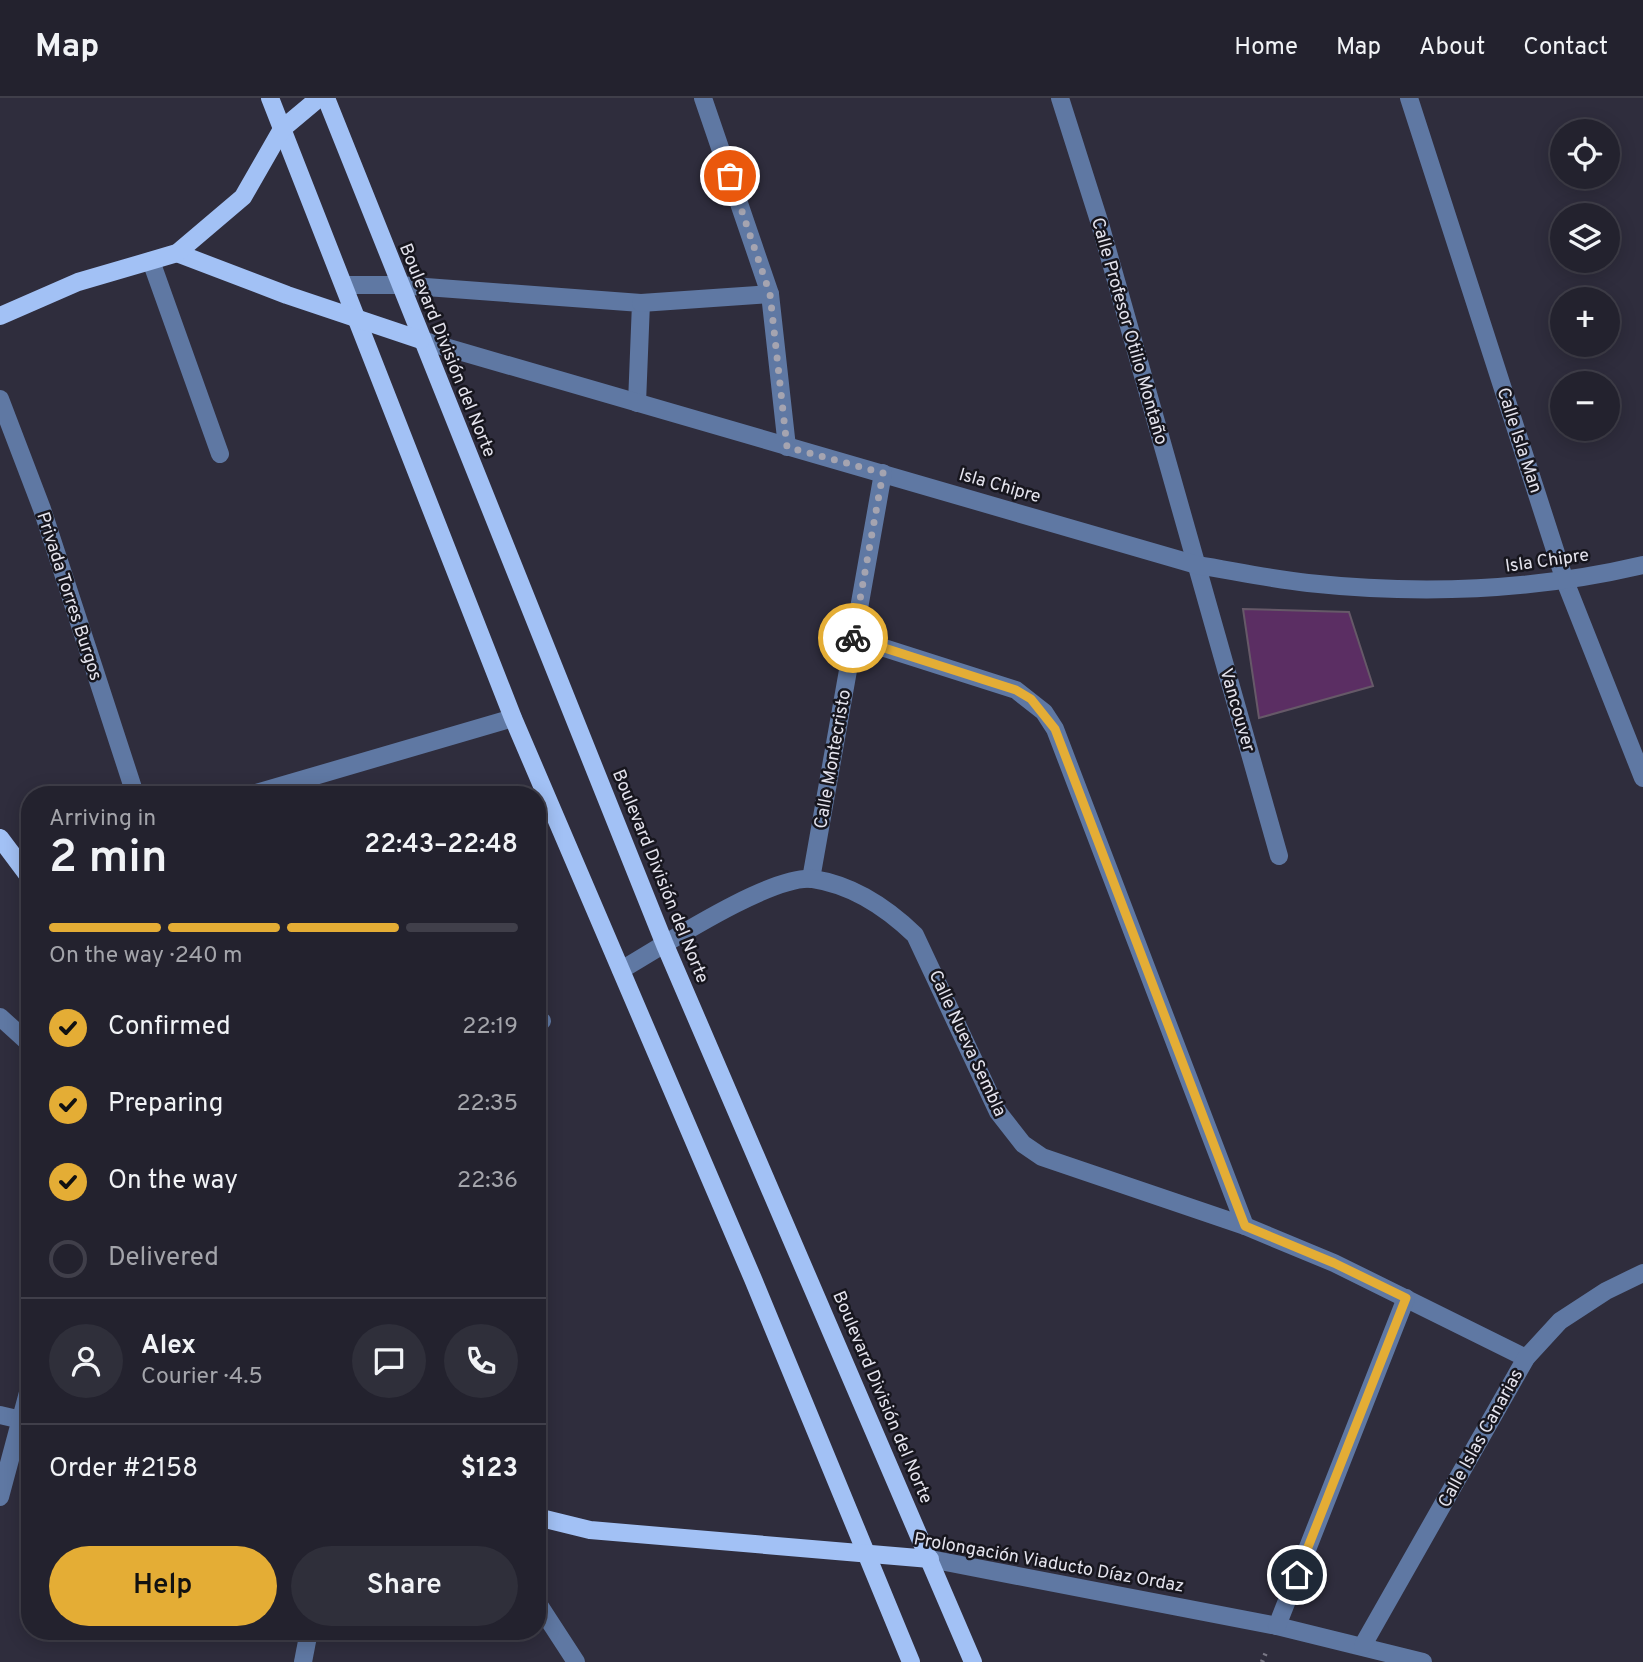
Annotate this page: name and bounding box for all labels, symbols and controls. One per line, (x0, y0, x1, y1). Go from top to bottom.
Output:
text: Map (35, 27, 99, 69)
text: Home (1234, 33, 1298, 63)
text: Map (1336, 33, 1381, 63)
text: About (1419, 33, 1485, 63)
text: Contact (1523, 33, 1608, 63)
map controls (1550, 119, 1620, 441)
button: locate (1550, 119, 1620, 189)
pin (700, 146, 760, 206)
icon: bag (711, 157, 749, 195)
button: layers (1550, 203, 1620, 273)
street label: Calle Profesor Otilio Montaño (1085, 215, 1172, 448)
street label: Boulevard División del Norte (393, 240, 500, 461)
button: + (1550, 287, 1620, 357)
button: − (1550, 371, 1620, 441)
street label: Calle Isla Man (1491, 385, 1546, 496)
street label: Isla Chipre (956, 464, 1043, 509)
street label: Privada Torres Burgos (30, 509, 107, 684)
street label: Isla Chipre (1504, 544, 1591, 579)
courier (818, 603, 888, 673)
icon: bike (834, 619, 872, 657)
street label: Vancouver (1214, 666, 1259, 755)
street label: Calle Montecristo (810, 688, 857, 831)
street label: Boulevard División del Norte (606, 766, 713, 987)
text: Arriving in (49, 805, 156, 834)
text: 22:43–22:48 (364, 829, 518, 862)
text: 2 min (49, 830, 168, 889)
text: On the way · 240 m (49, 942, 243, 971)
street label: Calle Nueva Sembla (923, 967, 1011, 1121)
icon: check (49, 1009, 87, 1047)
text: Confirmed (108, 1011, 231, 1044)
text: 22:19 (462, 1013, 518, 1042)
icon: check (49, 1086, 87, 1124)
text: Preparing (108, 1088, 223, 1121)
text: 22:35 (457, 1090, 518, 1119)
icon: check (49, 1163, 87, 1201)
text: On the way (108, 1165, 238, 1198)
text: 22:36 (457, 1167, 518, 1196)
text: Delivered (108, 1242, 219, 1275)
street label: Boulevard División del Norte (826, 1288, 937, 1507)
button: person (49, 1324, 123, 1398)
button: chat (352, 1324, 426, 1398)
button: phone (444, 1324, 518, 1398)
text: Alex (141, 1330, 196, 1363)
text: Courier · 4.5 (141, 1363, 263, 1392)
street label: Calle Islas Canarias (1434, 1365, 1529, 1512)
text: Order #2158 (49, 1453, 198, 1486)
text: $123 (460, 1453, 518, 1486)
street label: Prolongación Viaducto Díaz Ordaz (912, 1528, 1186, 1599)
pin (1267, 1545, 1327, 1605)
button: Help (49, 1546, 277, 1626)
button: Share (291, 1546, 518, 1626)
icon: home (1278, 1556, 1316, 1594)

